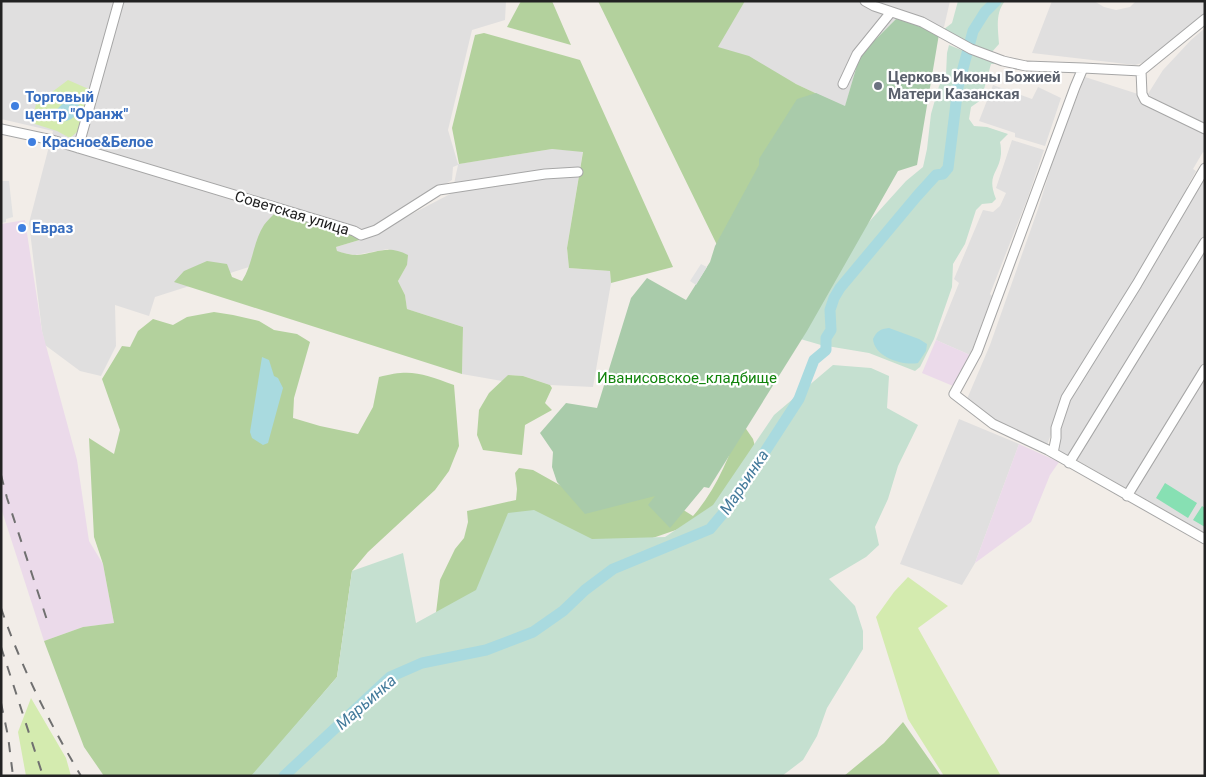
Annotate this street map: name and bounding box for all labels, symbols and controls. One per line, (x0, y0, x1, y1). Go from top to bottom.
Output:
place label: Церковь Иконы Божией Матери Казанская (888, 68, 1060, 103)
marker: Церковь Иконы Божией Матери Казанская (872, 80, 884, 92)
place label: Торговый центр "Оранж" (25, 88, 128, 123)
marker: Торговый центр "Оранж" (9, 100, 21, 112)
place label: Красное&Белое (42, 133, 153, 151)
marker: Красное&Белое (26, 136, 38, 148)
street label: Советская улица (233, 187, 351, 239)
place label: Евраз (32, 219, 73, 237)
marker: Евраз (16, 222, 28, 234)
park label: Иванисовское_кладбище (597, 369, 777, 387)
water label: Марьинка (715, 446, 773, 518)
water label: Марьинка (332, 671, 400, 733)

